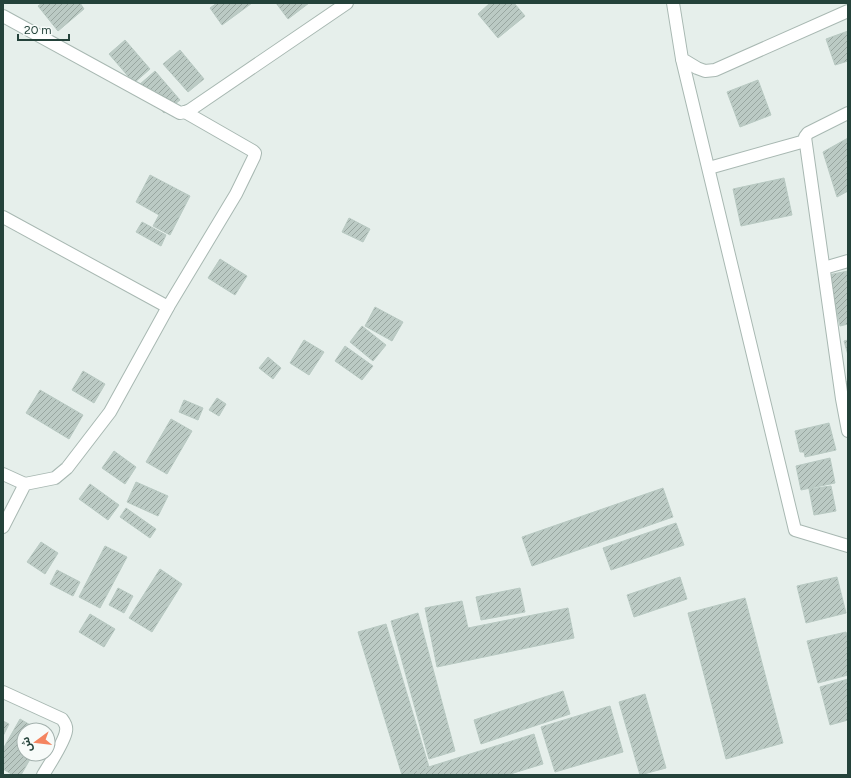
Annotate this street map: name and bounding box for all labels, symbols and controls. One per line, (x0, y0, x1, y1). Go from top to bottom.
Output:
scale bar (18, 16, 69, 42)
text: 20 m (24, 23, 52, 37)
north arrow (16, 722, 56, 762)
text: ش (19, 735, 35, 753)

